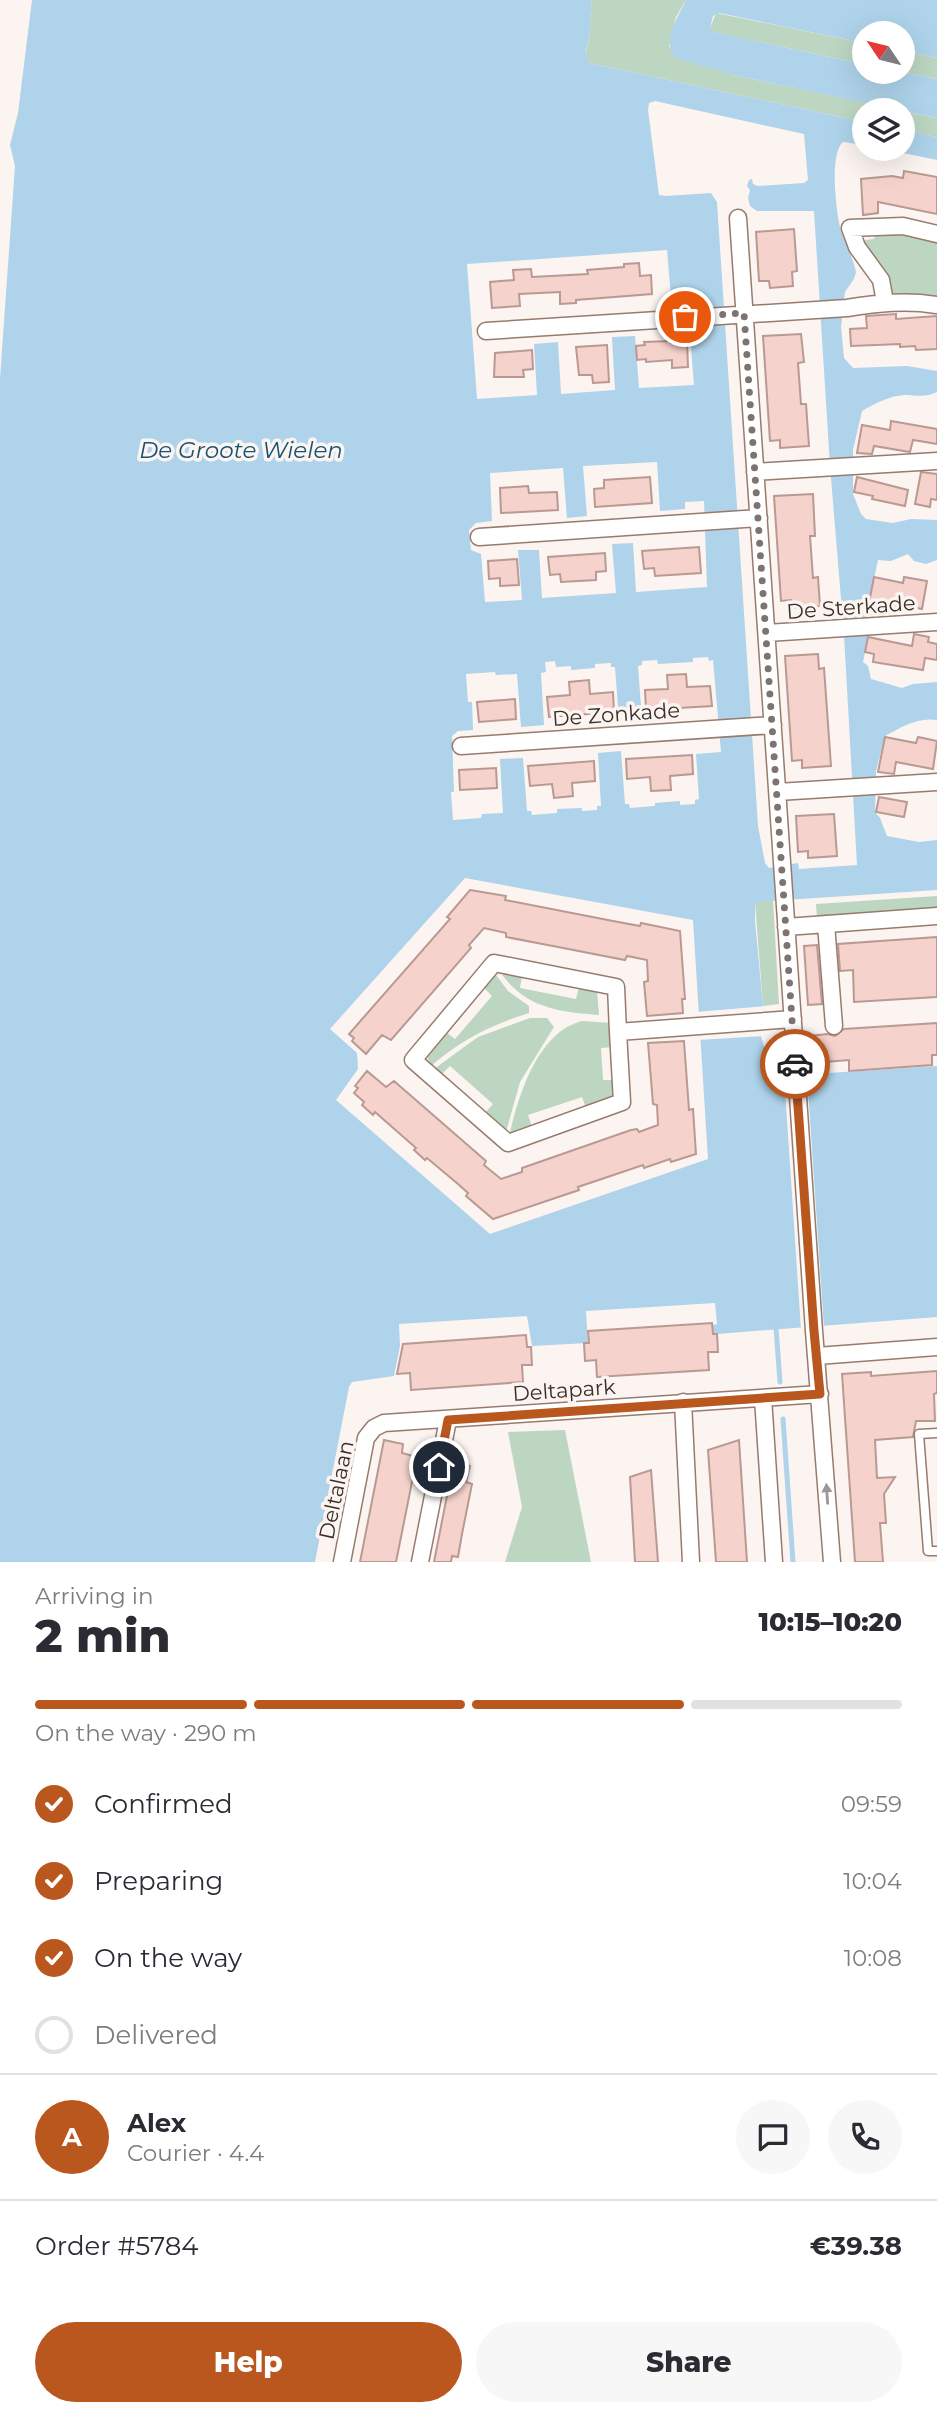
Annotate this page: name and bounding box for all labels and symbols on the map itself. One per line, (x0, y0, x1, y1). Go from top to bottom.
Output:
north arrow (852, 21, 915, 84)
pin (655, 287, 715, 347)
water label: De Groote Wielen (139, 436, 343, 464)
street label: De Sterkade (786, 590, 916, 624)
street label: De Zonkade (551, 697, 681, 731)
courier (760, 1029, 830, 1099)
street label: Deltapark (512, 1374, 617, 1406)
pin (409, 1437, 469, 1497)
street label: Deltalaan (313, 1438, 359, 1542)
one-way arrow (822, 1483, 833, 1505)

